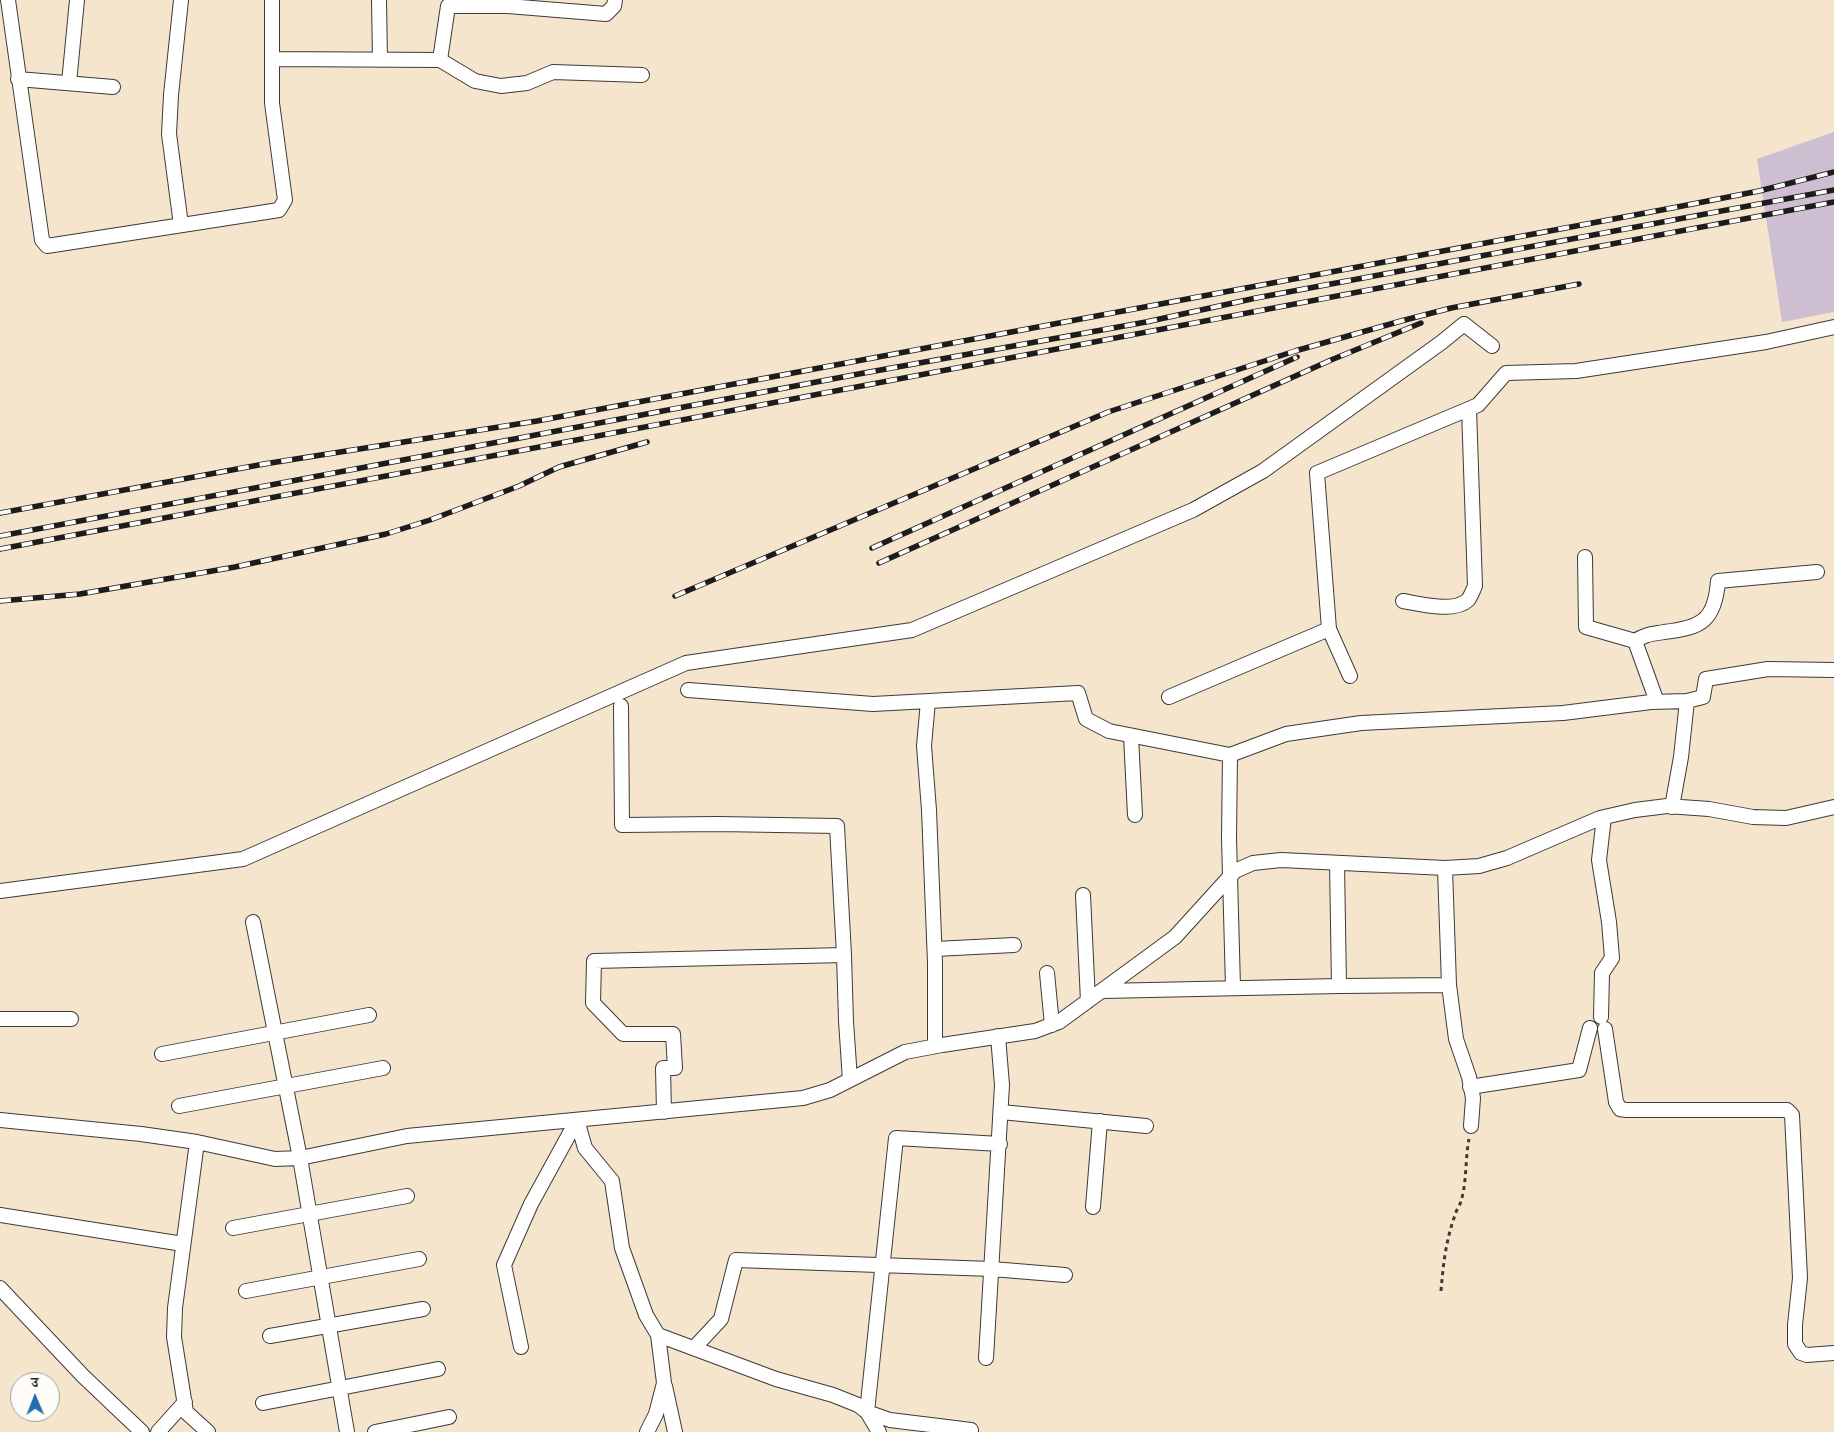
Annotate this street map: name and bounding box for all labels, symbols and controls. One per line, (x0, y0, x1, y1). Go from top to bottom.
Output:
north arrow (10, 1372, 60, 1422)
text: उ (31, 1374, 38, 1391)

